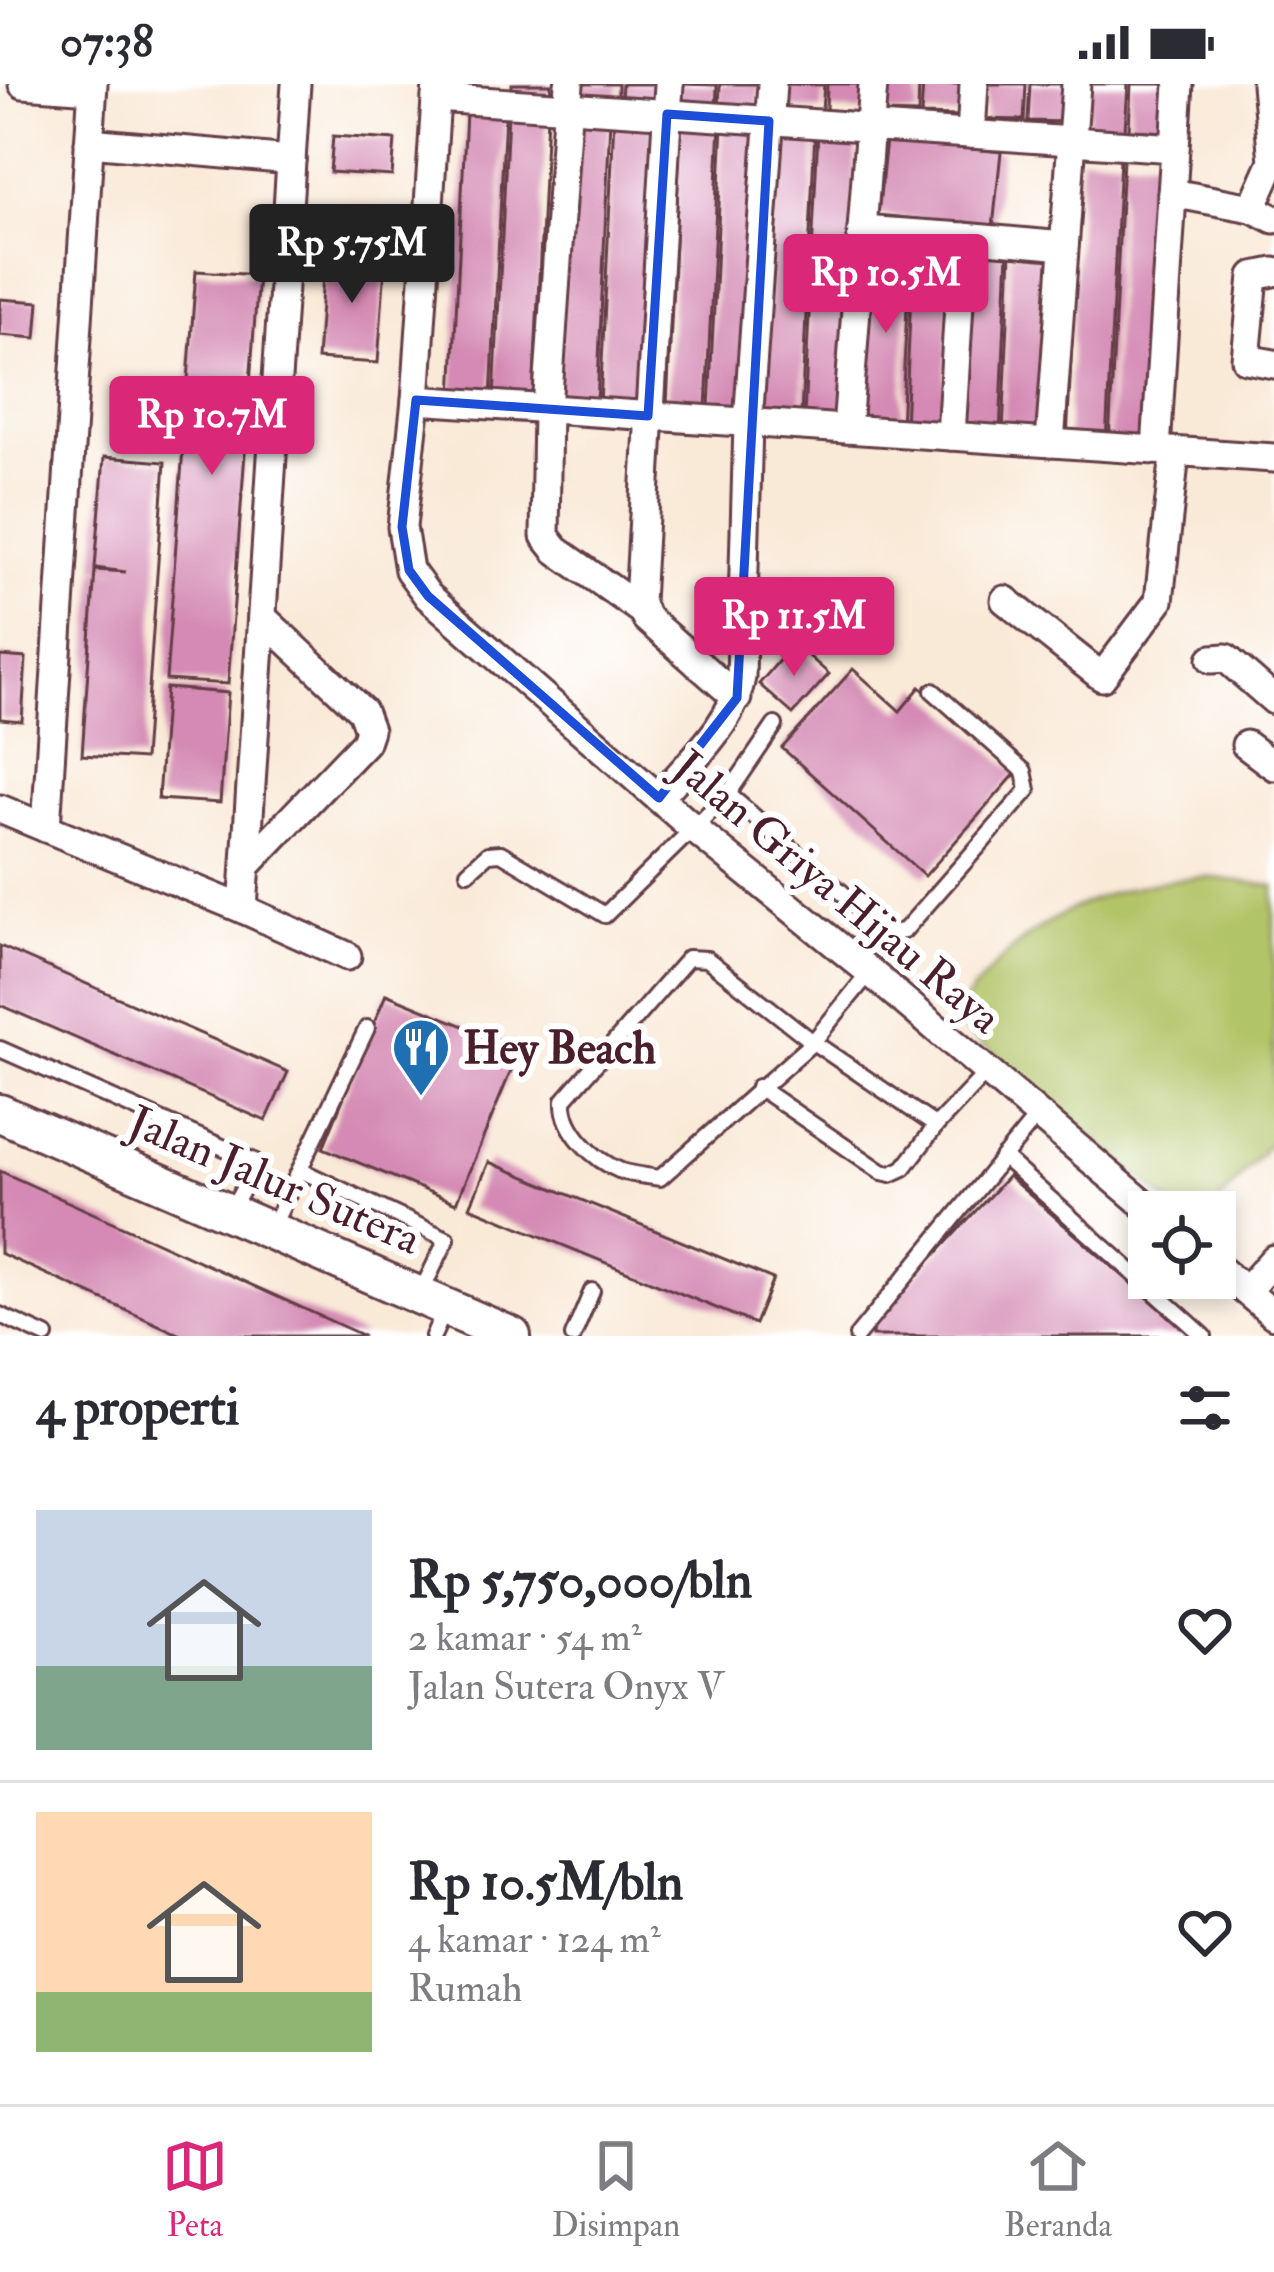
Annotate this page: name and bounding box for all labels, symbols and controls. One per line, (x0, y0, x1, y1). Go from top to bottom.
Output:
text: 07:38 (60, 14, 153, 70)
pin: Rp 5.75M (228, 204, 476, 306)
text: Rp 5.75M (276, 218, 428, 267)
pin: Rp 10.5M (762, 234, 1010, 336)
text: Rp 10.5M (810, 248, 962, 297)
pin: Rp 10.7M (88, 376, 336, 478)
text: Rp 10.7M (136, 390, 288, 439)
pin: Rp 11.5M (670, 577, 918, 679)
text: Rp 11.5M (721, 591, 867, 640)
street label: Jalan Griya Hijau Raya (660, 738, 1013, 1046)
restaurant icon: Hey Beach (390, 1016, 452, 1098)
place label: Hey Beach (463, 1021, 656, 1077)
street label: Jalan Jalur Sutera (118, 1093, 429, 1268)
map controls (1128, 1191, 1236, 1299)
button: locate (1128, 1191, 1236, 1299)
icon: filters (1172, 1375, 1238, 1441)
text: 4 properti (36, 1376, 239, 1440)
text: Rp 5,750,000/bln (408, 1549, 752, 1613)
icon: home (132, 1558, 276, 1702)
icon: heart (1172, 1597, 1238, 1663)
text: 2 kamar · 54 m² (408, 1613, 642, 1662)
text: Jalan Sutera Onyx V (408, 1662, 724, 1711)
text: Rp 10.5M/bln (408, 1851, 683, 1915)
icon: home (132, 1860, 276, 2004)
icon: heart (1172, 1899, 1238, 1965)
text: 4 kamar · 124 m² (408, 1915, 661, 1964)
text: Rumah (408, 1964, 522, 2013)
tab: Peta (162, 2133, 228, 2246)
tab: Disimpan (552, 2133, 680, 2246)
tab: Beranda (1004, 2133, 1112, 2246)

